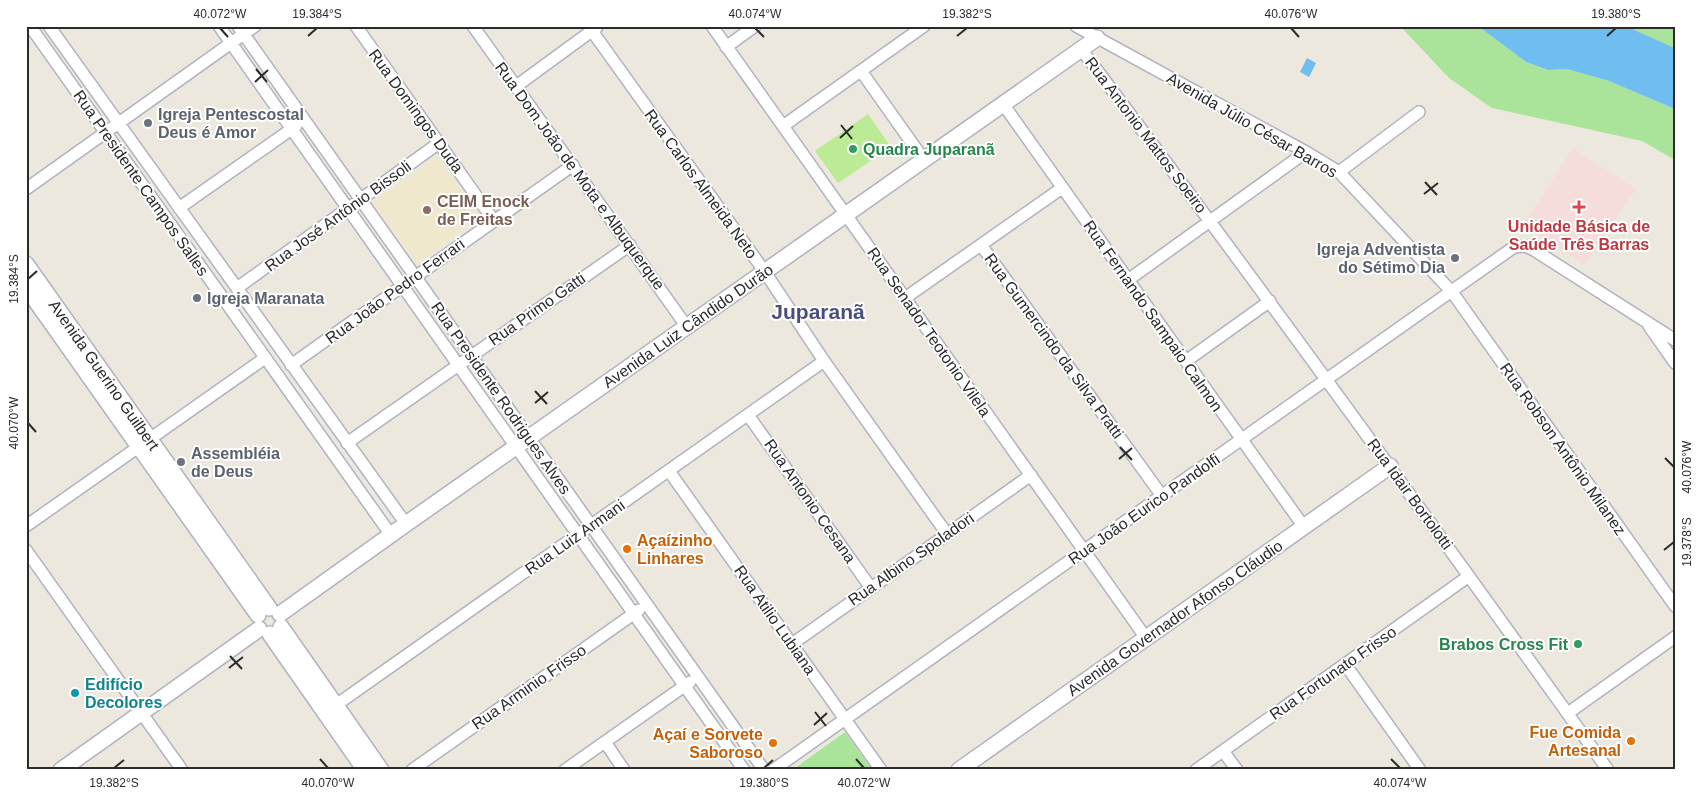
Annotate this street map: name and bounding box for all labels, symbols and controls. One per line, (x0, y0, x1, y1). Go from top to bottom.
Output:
text: 40.072°W (194, 7, 247, 21)
text: 19.384°S (292, 7, 342, 21)
text: 40.074°W (729, 7, 782, 21)
text: 19.382°S (942, 7, 992, 21)
text: 40.076°W (1265, 7, 1318, 21)
text: 19.380°S (1591, 7, 1641, 21)
street label: Rua Domingos Duda (365, 46, 467, 176)
street label: Rua Antonio Mattos Soeiro (1082, 54, 1210, 216)
street label: Rua Dom João de Mota e Albuquerque (492, 59, 668, 293)
street label: Avenida Júlio César Barros (1164, 69, 1340, 181)
street label: Rua Presidente Campos Salles (70, 87, 212, 279)
place label: Igreja Pentescostal Deus é Amor (158, 106, 304, 141)
street label: Rua Carlos Almeida Neto (641, 106, 761, 262)
marker: Igreja Pentescostal Deus é Amor (142, 117, 154, 129)
place label: Quadra Juparanã (863, 141, 995, 158)
marker: Quadra Juparanã (847, 143, 859, 155)
street label: Rua José Antônio Bissoli (262, 157, 414, 275)
place label: CEIM Enock de Freitas (437, 193, 530, 228)
marker: Unidade Básica de Saúde Três Barras (1572, 200, 1586, 214)
marker: CEIM Enock de Freitas (421, 204, 433, 216)
street label: Rua Fernando Sampaio Calmon (1080, 217, 1226, 415)
place label: Unidade Básica de Saúde Três Barras (1508, 218, 1650, 253)
street label: Rua João Pedro Ferrari (322, 235, 468, 347)
place label: Igreja Adventista do Sétimo Dia (1317, 241, 1445, 276)
street label: Rua Senador Teotonio Vilela (864, 244, 994, 420)
street label: Rua Gumercindo da Silva Pratti (981, 250, 1127, 442)
marker: Igreja Adventista do Sétimo Dia (1449, 252, 1461, 264)
text: 19.384°S (7, 254, 21, 304)
street label: Avenida Luiz Cândido Durão (600, 261, 776, 391)
street label: Rua Primo Gatti (486, 269, 588, 349)
place label: Igreja Maranata (207, 290, 324, 307)
marker: Igreja Maranata (191, 292, 203, 304)
street label: Avenida Guerino Guilbert (46, 297, 163, 454)
street label: Rua Presidente Rodrigues Alves (428, 299, 574, 497)
district label: Juparanã (771, 300, 865, 323)
street label: Rua Robson Antônio Milanez (1497, 360, 1629, 538)
text: 40.070°W (7, 396, 21, 449)
street label: Rua Idair Bortolotti (1364, 435, 1456, 553)
street label: Rua Antonio Cesana (761, 436, 859, 566)
text: 40.076°W (1680, 440, 1694, 493)
place label: Assembléia de Deus (191, 445, 280, 480)
street label: Rua João Eurico Pandolfi (1065, 450, 1223, 568)
marker: Assembléia de Deus (175, 456, 187, 468)
street label: Rua Luiz Armani (522, 496, 628, 578)
street label: Rua Albino Spoladori (845, 509, 977, 609)
text: 19.378°S (1680, 517, 1694, 567)
place label: Açaízinho Linhares (637, 532, 713, 567)
street label: Avenida Governador Afonso Cláudio (1064, 537, 1286, 699)
marker: Açaízinho Linhares (621, 543, 633, 555)
street label: Rua Atilio Lubiana (731, 562, 819, 678)
street label: Rua Fortunato Frisso (1267, 623, 1400, 723)
place label: Brabos Cross Fit (1439, 636, 1569, 653)
marker: Brabos Cross Fit (1572, 638, 1584, 650)
street label: Rua Arminio Frisso (469, 641, 589, 733)
place label: Edifício Decolores (85, 676, 162, 711)
marker: Edifício Decolores (69, 687, 81, 699)
place label: Fue Comida Artesanal (1529, 724, 1621, 759)
place label: Açaí e Sorvete Saboroso (653, 726, 763, 761)
marker: Fue Comida Artesanal (1625, 735, 1637, 747)
marker: Açaí e Sorvete Saboroso (767, 737, 779, 749)
text: 19.382°S (89, 776, 139, 790)
text: 40.070°W (302, 776, 355, 790)
text: 19.380°S (739, 776, 789, 790)
text: 40.072°W (838, 776, 891, 790)
text: 40.074°W (1374, 776, 1427, 790)

